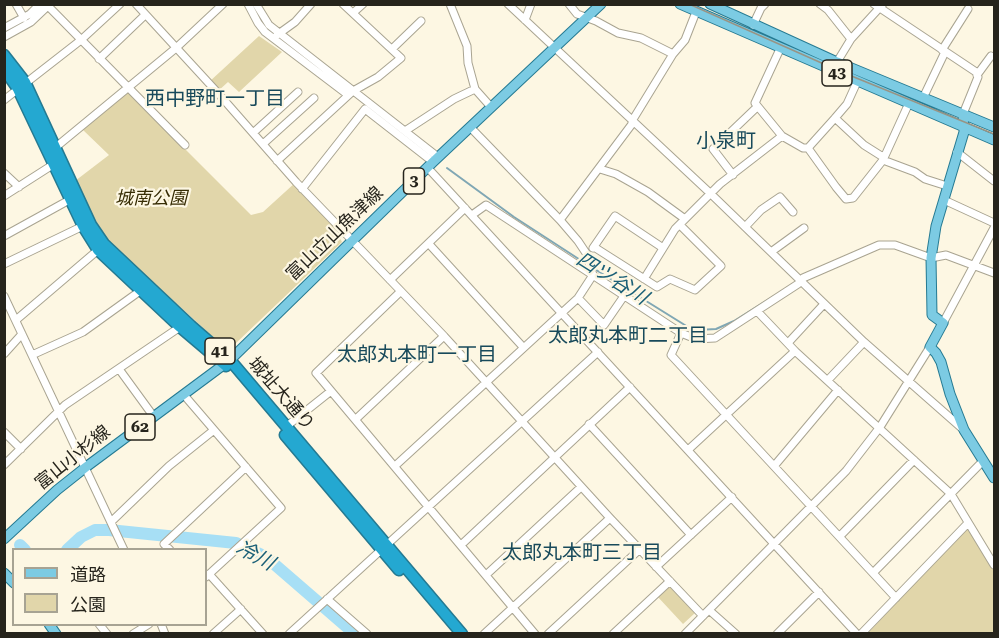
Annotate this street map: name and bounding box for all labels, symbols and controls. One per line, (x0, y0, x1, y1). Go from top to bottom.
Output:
road number: 43 (822, 60, 852, 86)
district label: 西中野町一丁目 (145, 87, 285, 111)
district label: 小泉町 (696, 129, 756, 153)
road number: 3 (404, 168, 424, 194)
street label: 富山立山魚津線 (282, 182, 388, 286)
park label: 城南公園 (115, 188, 187, 210)
water label: 四ツ谷川 (572, 248, 652, 310)
district label: 太郎丸本町二丁目 (548, 324, 708, 348)
road number: 41 (205, 338, 235, 364)
district label: 太郎丸本町一丁目 (337, 343, 497, 367)
street label: 城址大通り (243, 353, 319, 435)
road number: 62 (125, 414, 155, 440)
street label: 富山小杉線 (31, 421, 115, 495)
water label: 冷川 (232, 536, 278, 576)
district label: 太郎丸本町三丁目 (502, 541, 662, 565)
legend (12, 548, 207, 626)
text: 道路 (70, 564, 106, 585)
text: 公園 (70, 594, 106, 615)

